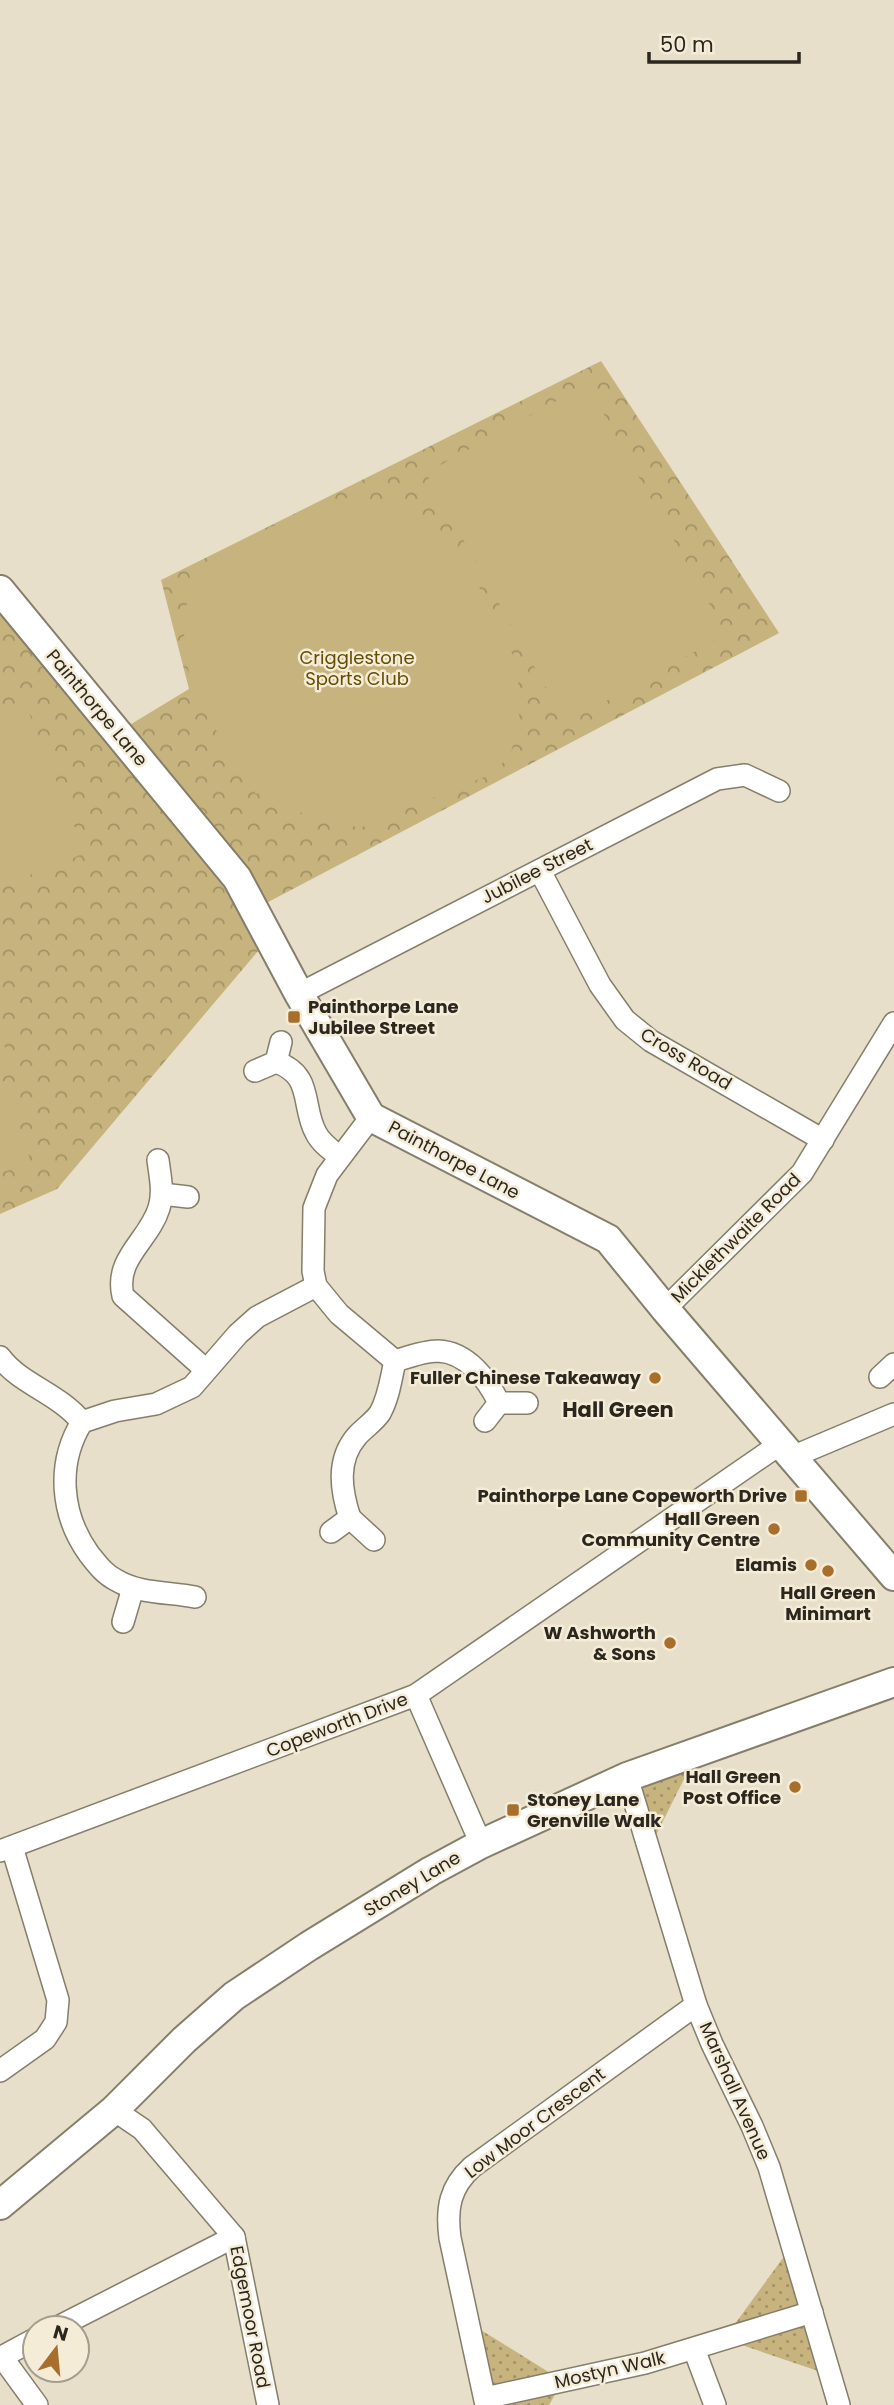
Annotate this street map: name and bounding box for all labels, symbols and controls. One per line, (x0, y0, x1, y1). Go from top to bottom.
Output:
scale bar (649, 21, 800, 65)
text: 50 m (660, 30, 714, 59)
street label: Painthorpe Lane (41, 644, 154, 771)
park label: Crigglestone Sports Club (299, 645, 415, 691)
street label: Jubilee Street (477, 832, 597, 909)
place label: Painthorpe Lane Jubilee Street (308, 994, 459, 1040)
marker: Painthorpe Lane Jubilee Street (286, 1009, 302, 1025)
street label: Cross Road (636, 1021, 737, 1096)
street label: Painthorpe Lane (384, 1114, 524, 1205)
street label: Micklethwaite Road (665, 1167, 806, 1308)
place label: Fuller Chinese Takeaway (410, 1365, 642, 1390)
marker: Fuller Chinese Takeaway (647, 1370, 663, 1386)
district label: Hall Green (562, 1395, 674, 1424)
place label: Painthorpe Lane Copeworth Drive (478, 1483, 787, 1508)
marker: Painthorpe Lane Copeworth Drive (793, 1488, 809, 1504)
place label: Hall Green Community Centre (582, 1506, 760, 1552)
marker: Hall Green Community Centre (766, 1521, 782, 1537)
place label: Elamis (735, 1552, 797, 1577)
marker: Elamis (803, 1557, 819, 1573)
marker: Hall Green Minimart (820, 1563, 836, 1579)
place label: Hall Green Minimart (780, 1580, 876, 1626)
place label: W Ashworth & Sons (544, 1620, 656, 1666)
marker: W Ashworth & Sons (662, 1635, 678, 1651)
street label: Copeworth Drive (262, 1686, 411, 1763)
place label: Hall Green Post Office (683, 1764, 781, 1810)
marker: Hall Green Post Office (787, 1779, 803, 1795)
place label: Stoney Lane Grenville Walk (527, 1787, 662, 1833)
marker: Stoney Lane Grenville Walk (505, 1802, 521, 1818)
street label: Stoney Lane (359, 1845, 465, 1922)
street label: Marshall Avenue (694, 2018, 777, 2164)
street label: Low Moor Crescent (459, 2061, 610, 2184)
street label: Edgemoor Road (224, 2244, 277, 2390)
north arrow (21, 2314, 91, 2384)
text: N (50, 2318, 71, 2348)
street label: Mostyn Walk (552, 2344, 668, 2394)

